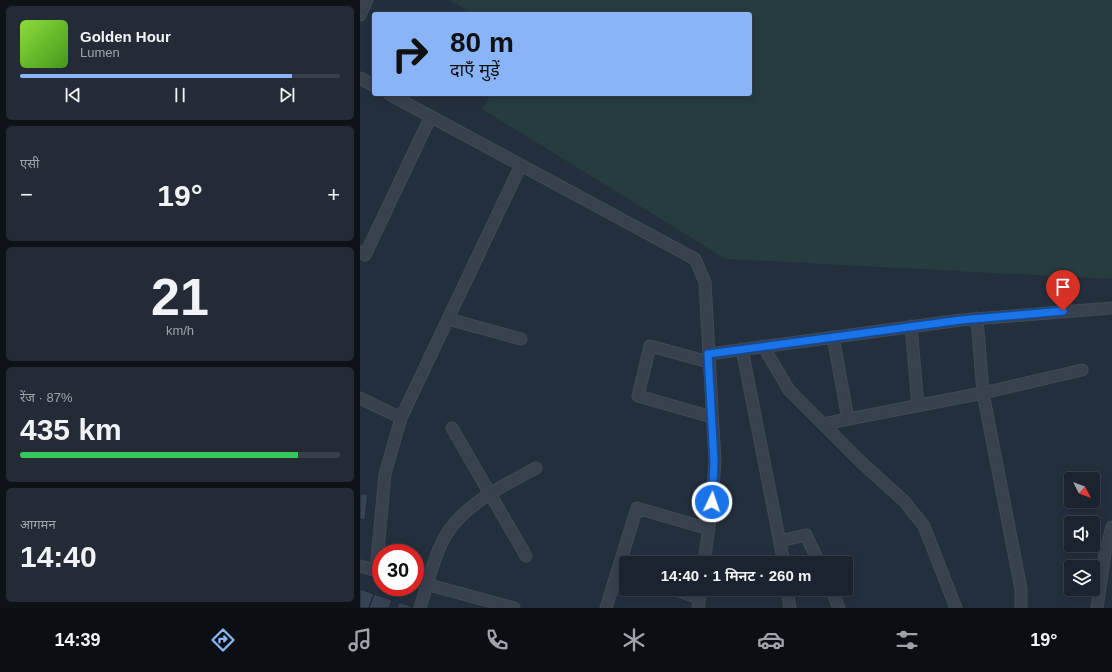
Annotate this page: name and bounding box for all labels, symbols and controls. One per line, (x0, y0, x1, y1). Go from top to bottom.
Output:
text: 80 m (450, 27, 514, 58)
text: Golden Hour (80, 28, 171, 45)
icon: right (384, 28, 436, 80)
text: Lumen (80, 45, 120, 60)
text: दाएँ मुड़ें (450, 60, 500, 80)
icon: previous (62, 84, 84, 106)
icon: pause (169, 84, 191, 106)
icon: next (276, 84, 298, 106)
text: एसी (20, 156, 39, 171)
text: 19° (157, 179, 203, 212)
text: − (20, 182, 33, 207)
text: + (327, 182, 340, 207)
text: 21 (151, 268, 209, 326)
pin (1046, 270, 1080, 311)
icon: arrive (1052, 276, 1074, 298)
text: km/h (166, 323, 194, 338)
text: रेंज · 87% (20, 390, 73, 405)
text: 435 km (20, 413, 122, 446)
north arrow (1064, 472, 1100, 508)
map controls (1064, 472, 1100, 596)
position arrow (691, 481, 733, 523)
button: sound (1064, 516, 1100, 552)
text: आगमन (20, 517, 56, 532)
text: 14:40 (20, 540, 97, 573)
speed limit sign: 30 (372, 544, 424, 596)
button: layers (1064, 560, 1100, 596)
text: 14:40 · 1 मिनट · 260 m (661, 567, 811, 584)
icon: directions (209, 626, 237, 654)
icon: music (346, 626, 374, 654)
icon: phone (483, 626, 511, 654)
icon: climate (620, 626, 648, 654)
icon: car (757, 626, 785, 654)
icon: filters (893, 626, 921, 654)
text: 14:39 (54, 630, 100, 650)
text: 19° (1030, 630, 1057, 650)

